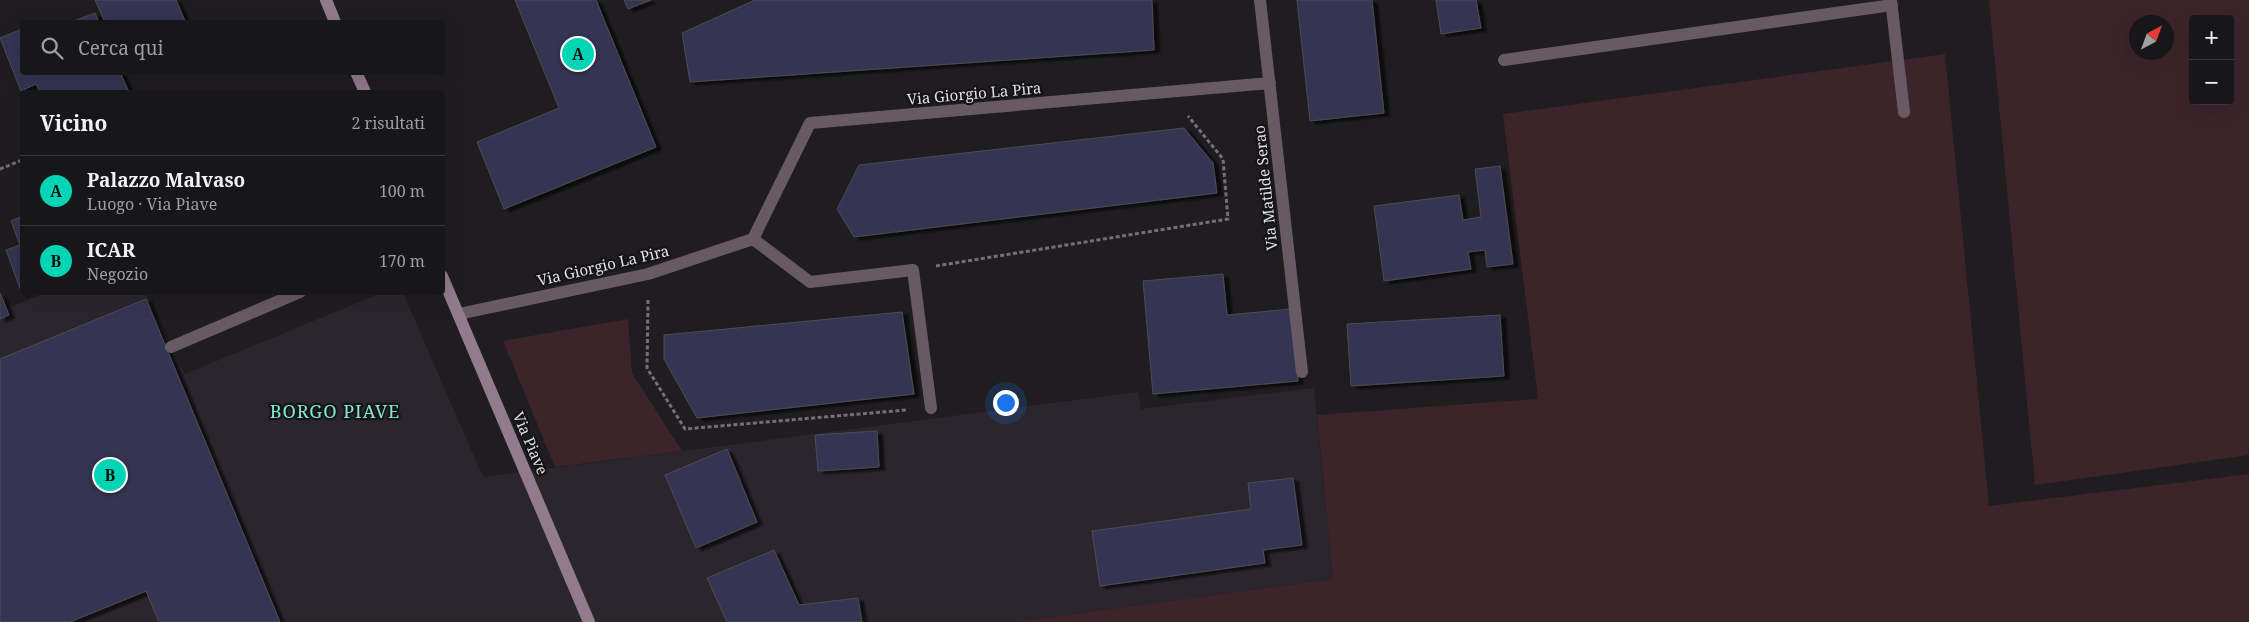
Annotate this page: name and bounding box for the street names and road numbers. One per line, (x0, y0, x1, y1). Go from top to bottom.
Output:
street label: Via Giorgio La Pira (906, 77, 1042, 109)
street label: Via Matilde Serao (1248, 124, 1282, 252)
street label: Via Giorgio La Pira (535, 240, 671, 290)
street label: Via Piave (509, 409, 553, 477)

